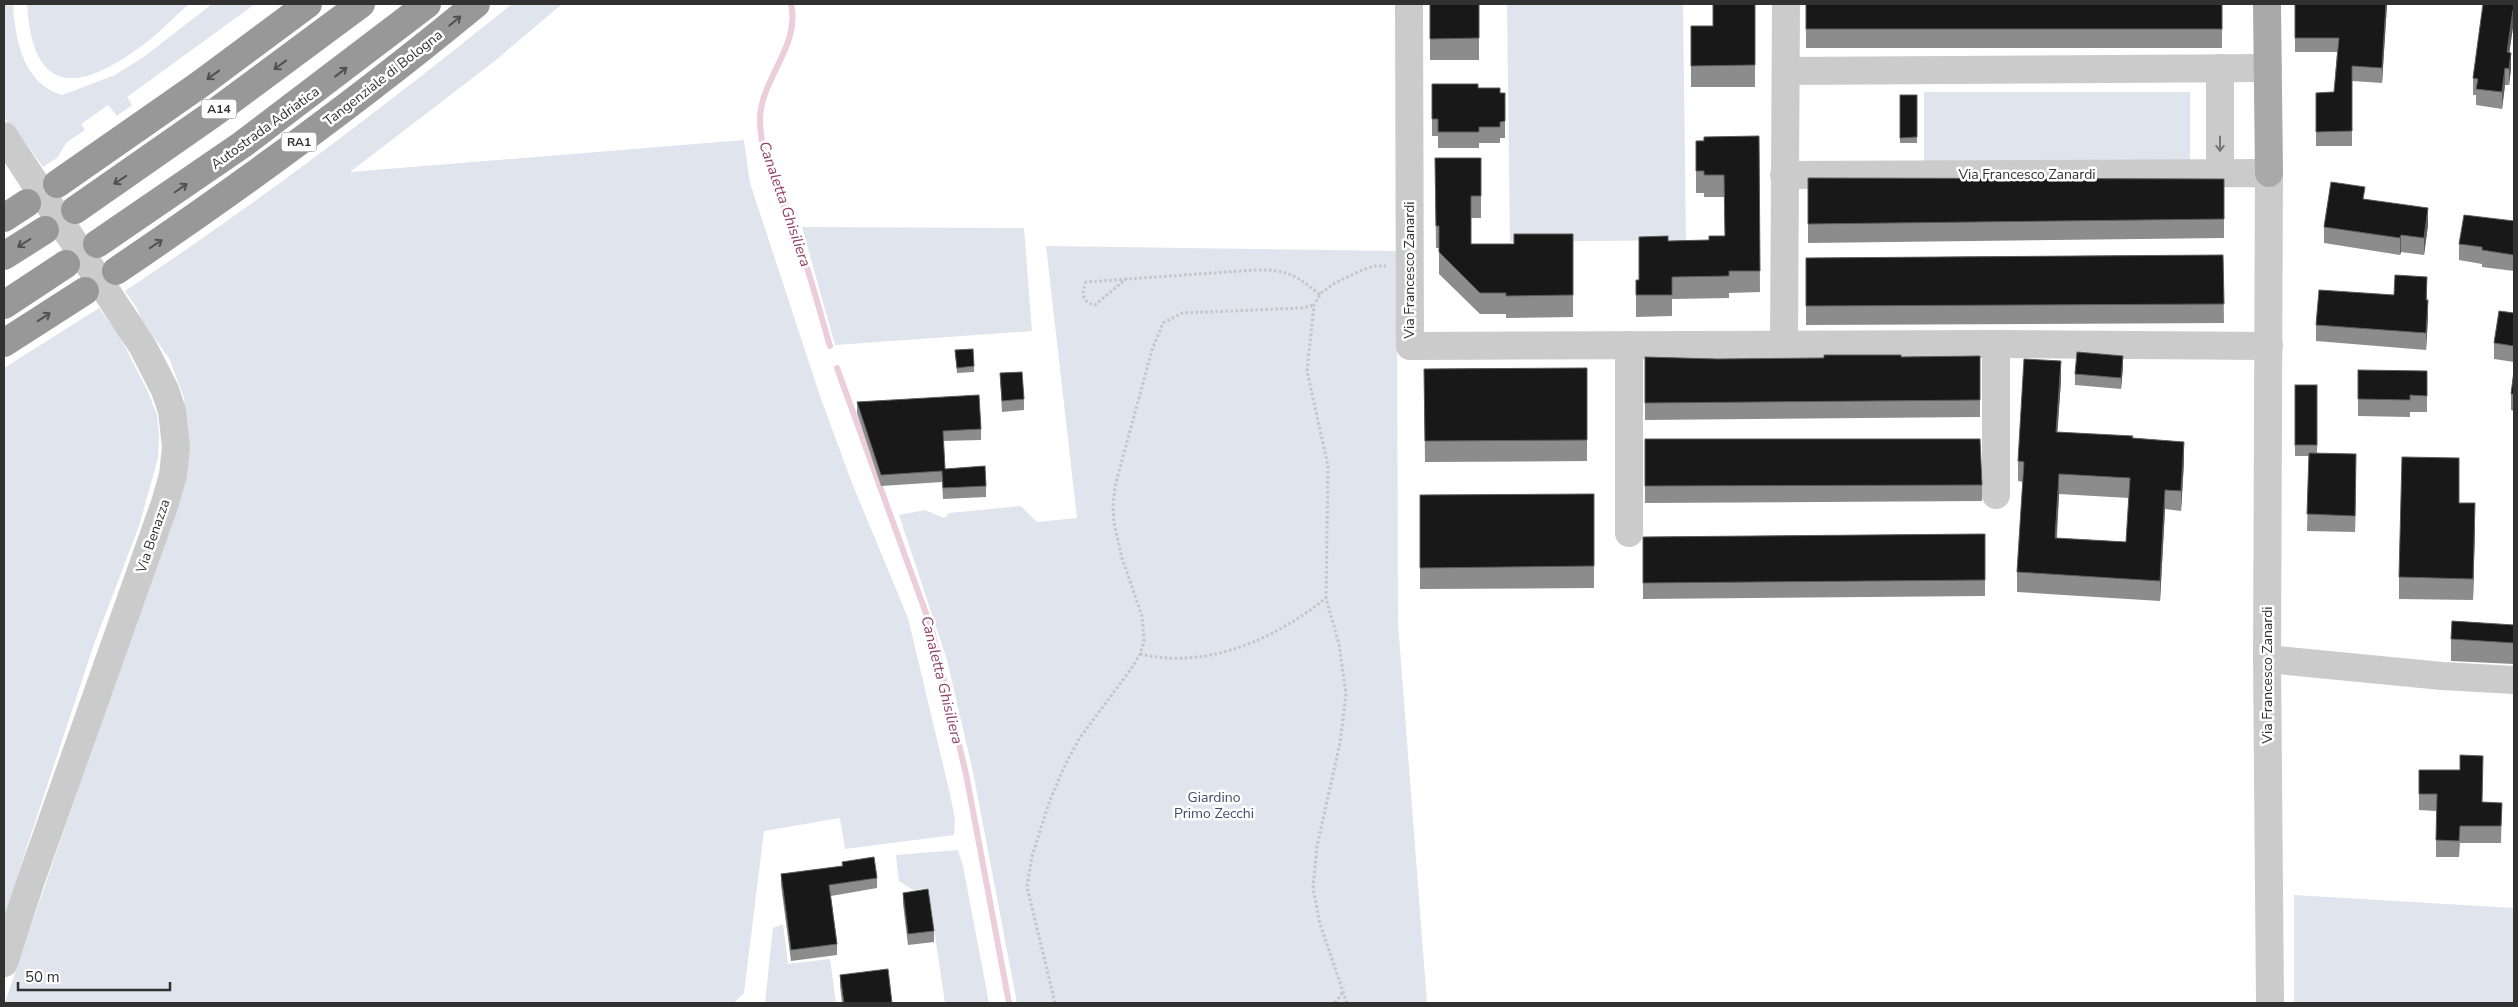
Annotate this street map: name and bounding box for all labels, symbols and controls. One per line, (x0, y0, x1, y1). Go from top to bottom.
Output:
one-way arrow (448, 16, 461, 27)
street label: Tangenziale di Bologna (320, 25, 446, 131)
one-way arrow (273, 60, 287, 70)
one-way arrow (334, 66, 347, 77)
one-way arrow (206, 70, 220, 80)
street label: Autostrada Adriatica (207, 82, 323, 174)
road number: A14 (202, 100, 236, 118)
road number: RA1 (282, 132, 316, 152)
one-way arrow (2215, 136, 2225, 152)
water label: Canaletta Ghisiliera (754, 139, 816, 269)
street label: Via Francesco Zanardi (1957, 165, 2096, 184)
one-way arrow (113, 175, 127, 185)
one-way arrow (174, 183, 188, 193)
street label: Via Francesco Zanardi (1400, 201, 1419, 340)
one-way arrow (18, 239, 32, 249)
one-way arrow (149, 239, 163, 249)
one-way arrow (37, 312, 51, 322)
street label: Via Benazza (131, 497, 174, 576)
street label: Via Francesco Zanardi (2258, 606, 2277, 745)
water label: Canaletta Ghisiliera (916, 614, 968, 746)
park label: Giardino Primo Zecchi (1174, 788, 1254, 823)
scale bar (18, 960, 170, 992)
text: 50 m (25, 967, 60, 987)

